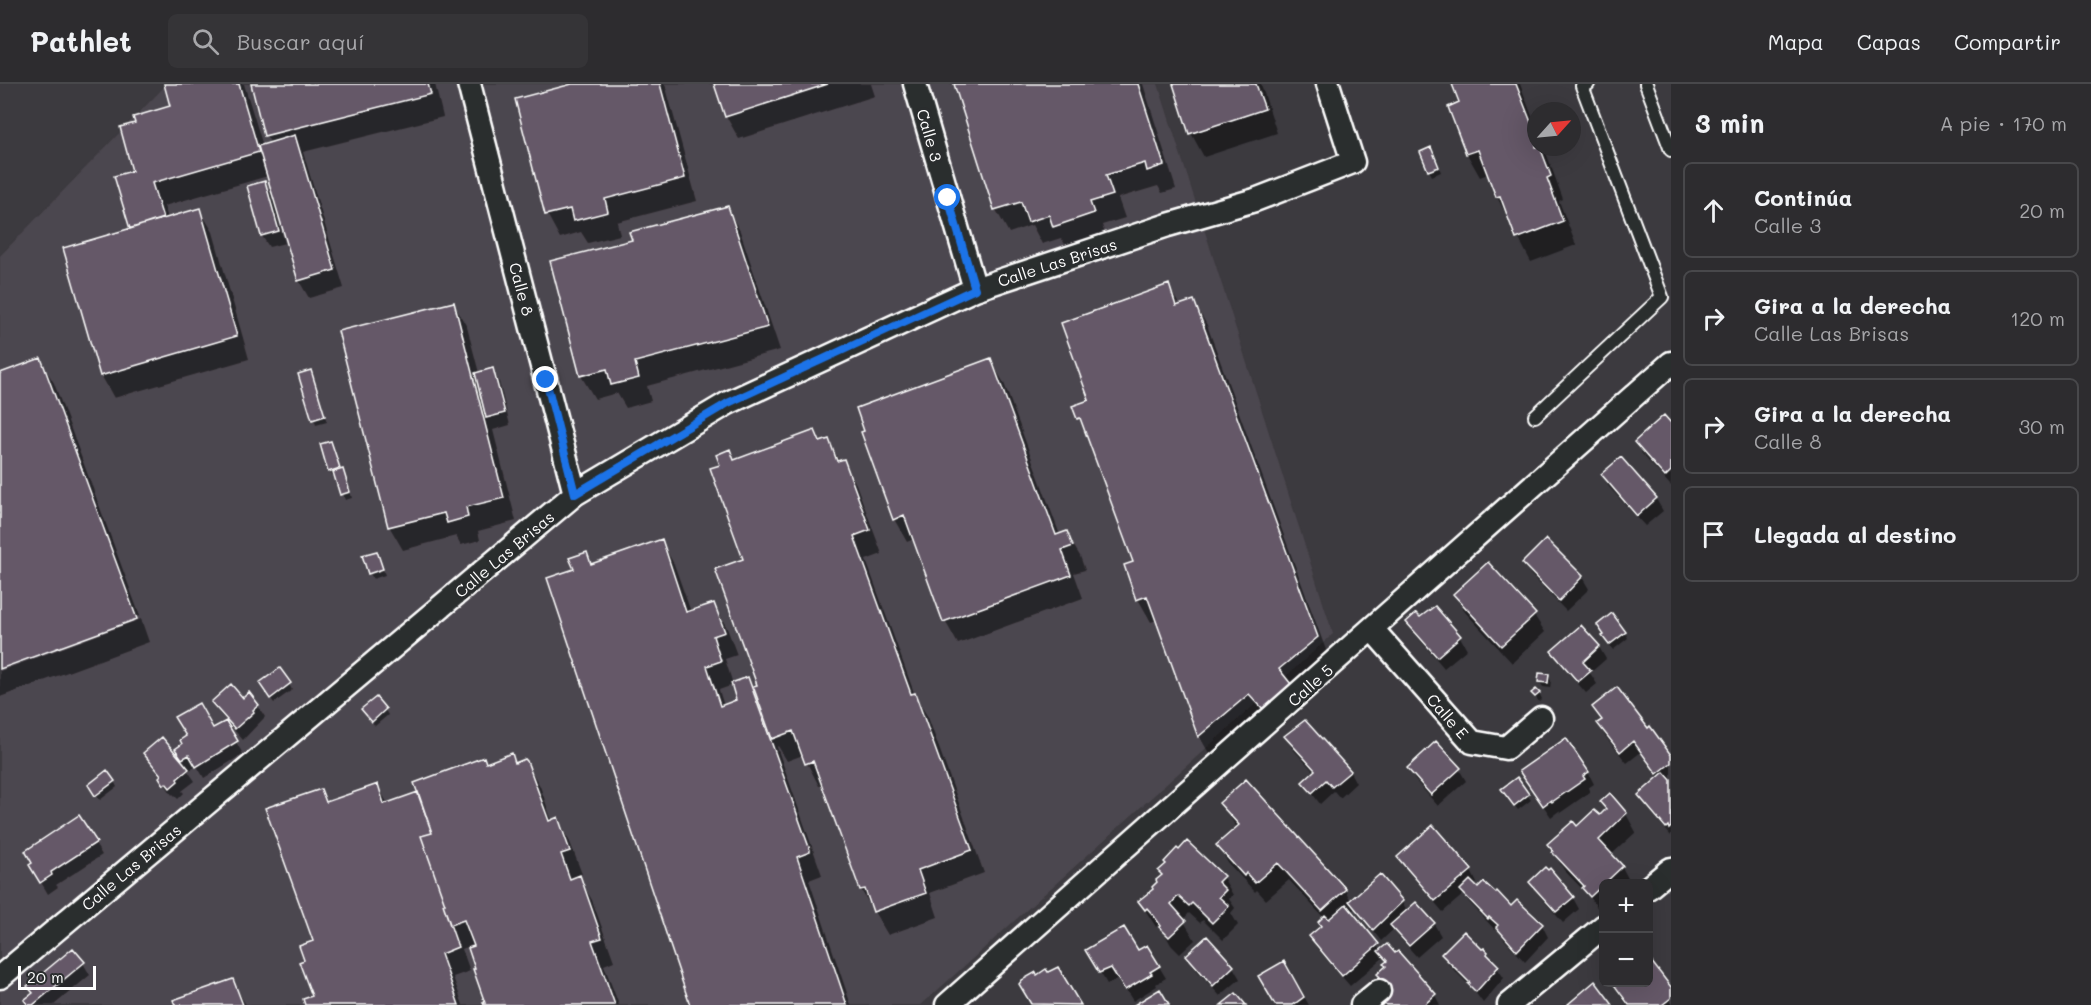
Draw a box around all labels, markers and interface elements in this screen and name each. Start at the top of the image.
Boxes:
search box [168,14,588,68]
text: Pathlet [30,23,132,59]
icon: search [189,25,222,58]
text: Buscar aquí [237,27,365,56]
text: Mapa [1768,28,1824,55]
text: Capas [1857,28,1921,55]
text: Compartir [1954,28,2061,55]
north arrow [1527,102,1581,156]
street label: Calle 3 [912,106,948,164]
text: 3 min [1695,106,1764,140]
text: A pie · 170 m [1940,110,2067,136]
text: Continúa [1754,183,1852,212]
route start [934,184,960,210]
icon: ahead [1697,194,1730,227]
text: 20 m [2019,197,2065,223]
text: Calle 3 [1754,212,1821,238]
street label: Calle Las Brisas [995,233,1119,291]
street label: Calle 8 [505,260,539,318]
text: Gira a la derecha [1754,291,1951,320]
icon: right [1697,302,1730,335]
text: 120 m [2010,305,2065,331]
text: Calle Las Brisas [1754,320,1909,346]
route end [532,366,558,392]
text: Gira a la derecha [1754,399,1951,428]
icon: right [1697,410,1730,443]
text: 30 m [2019,413,2065,439]
text: Calle 8 [1754,428,1822,454]
street label: Calle Las Brisas [450,506,558,602]
icon: arrive [1697,518,1730,551]
text: Llegada al destino [1754,520,1956,549]
street label: Calle 5 [1283,659,1337,711]
street label: Calle E [1422,689,1474,743]
street label: Calle Las Brisas [77,819,185,915]
map controls [1599,879,1653,987]
button: + [1599,879,1653,933]
button: − [1599,933,1653,987]
scale bar [18,963,96,990]
text: 20 m [27,966,64,987]

